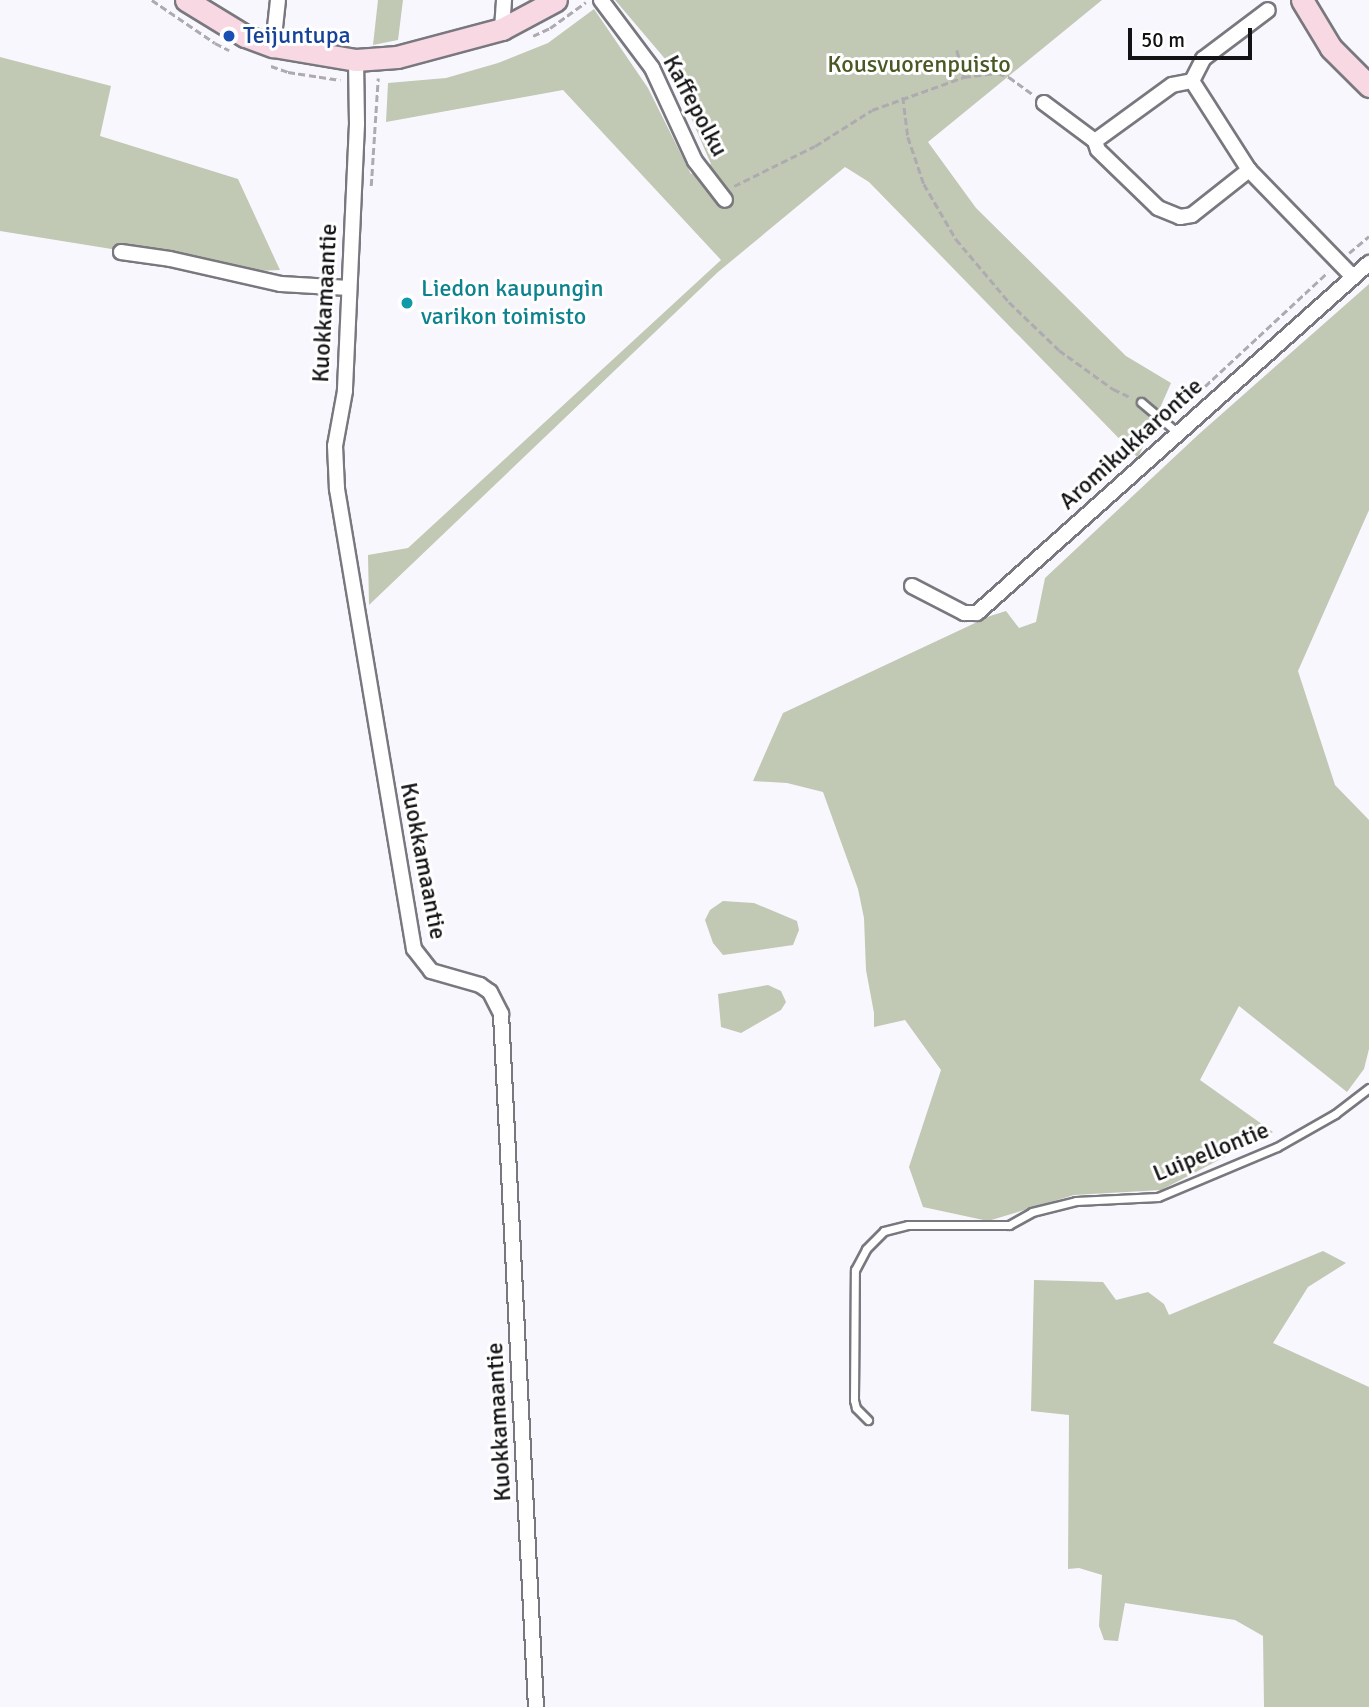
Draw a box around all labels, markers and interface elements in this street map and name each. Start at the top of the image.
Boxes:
scale bar [1131,14,1255,58]
place label: Teijuntupa [243,22,351,50]
text: 50 m [1141,27,1185,53]
marker: Teijuntupa [221,28,237,44]
street label: Kaffepolku [656,50,734,162]
park label: Kousvuorenpuisto [827,51,1011,79]
street label: Kuokkamaantie [306,223,344,383]
place label: Liedon kaupungin varikon toimisto [421,275,604,331]
marker: Liedon kaupungin varikon toimisto [399,295,415,311]
street label: Aromikukkarontie [1053,372,1209,516]
street label: Kuokkamaantie [394,780,452,942]
street label: Luipellontie [1149,1116,1273,1188]
street label: Kuokkamaantie [480,1342,518,1502]

